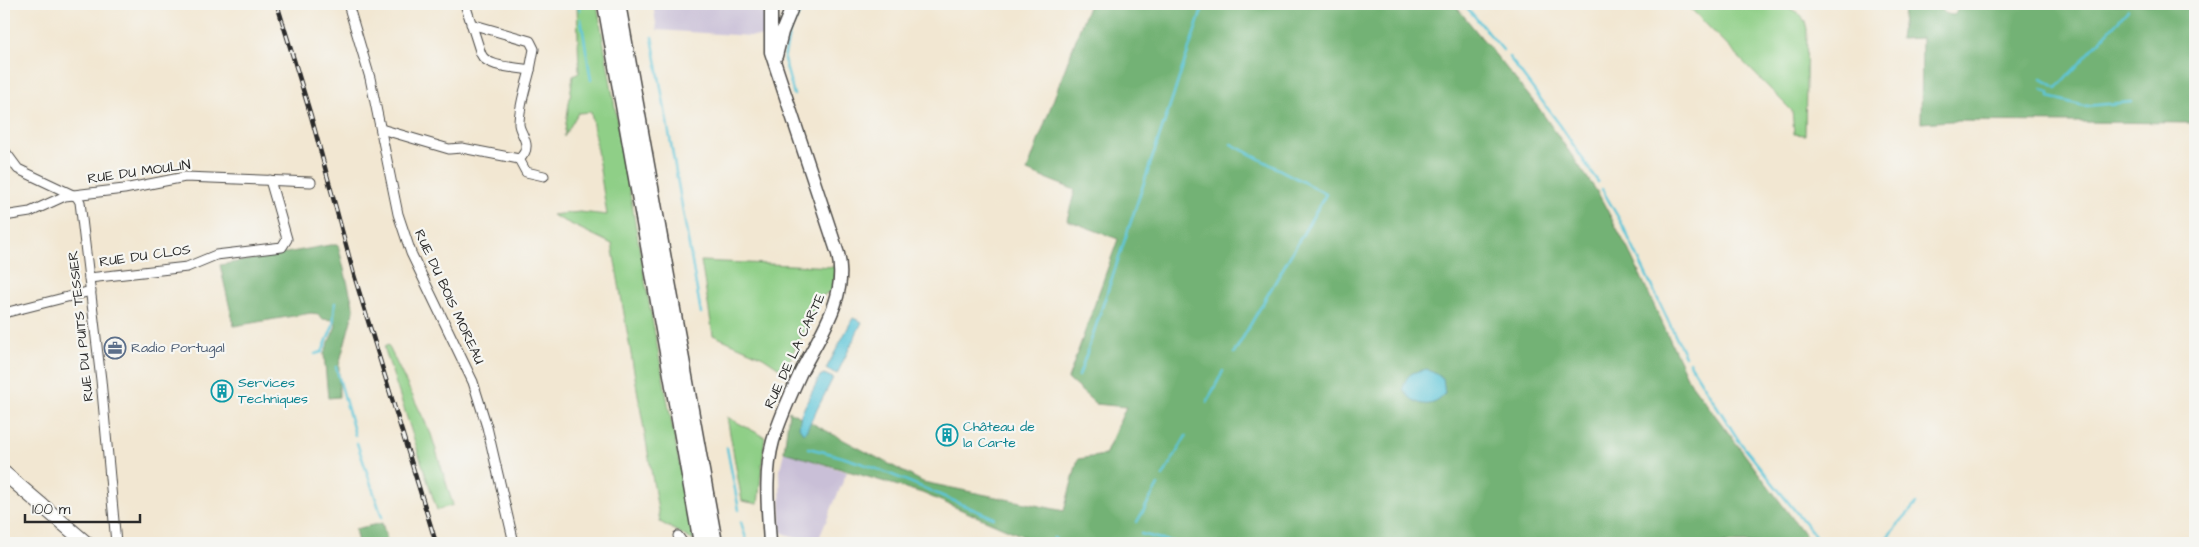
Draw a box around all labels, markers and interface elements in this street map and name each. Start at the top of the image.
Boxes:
street label: RUE DU MOULIN [86,155,192,189]
street label: RUE DU BOIS MOREAU [409,226,489,368]
street label: RUE DU CLOS [98,240,192,272]
street label: RUE DU PUITS TESSIER [63,249,99,403]
street label: RUE DE LA CARTE [760,290,831,412]
office icon: Radio Portugal [103,336,127,360]
place label: Radio Portugal [131,338,225,358]
place label: Services Techniques [238,373,308,409]
building icon: Services Techniques [210,379,234,403]
place label: Château de la Carte [963,417,1035,453]
building icon: Château de la Carte [935,423,959,447]
scale bar [25,492,140,524]
text: 100 m [32,499,71,520]

